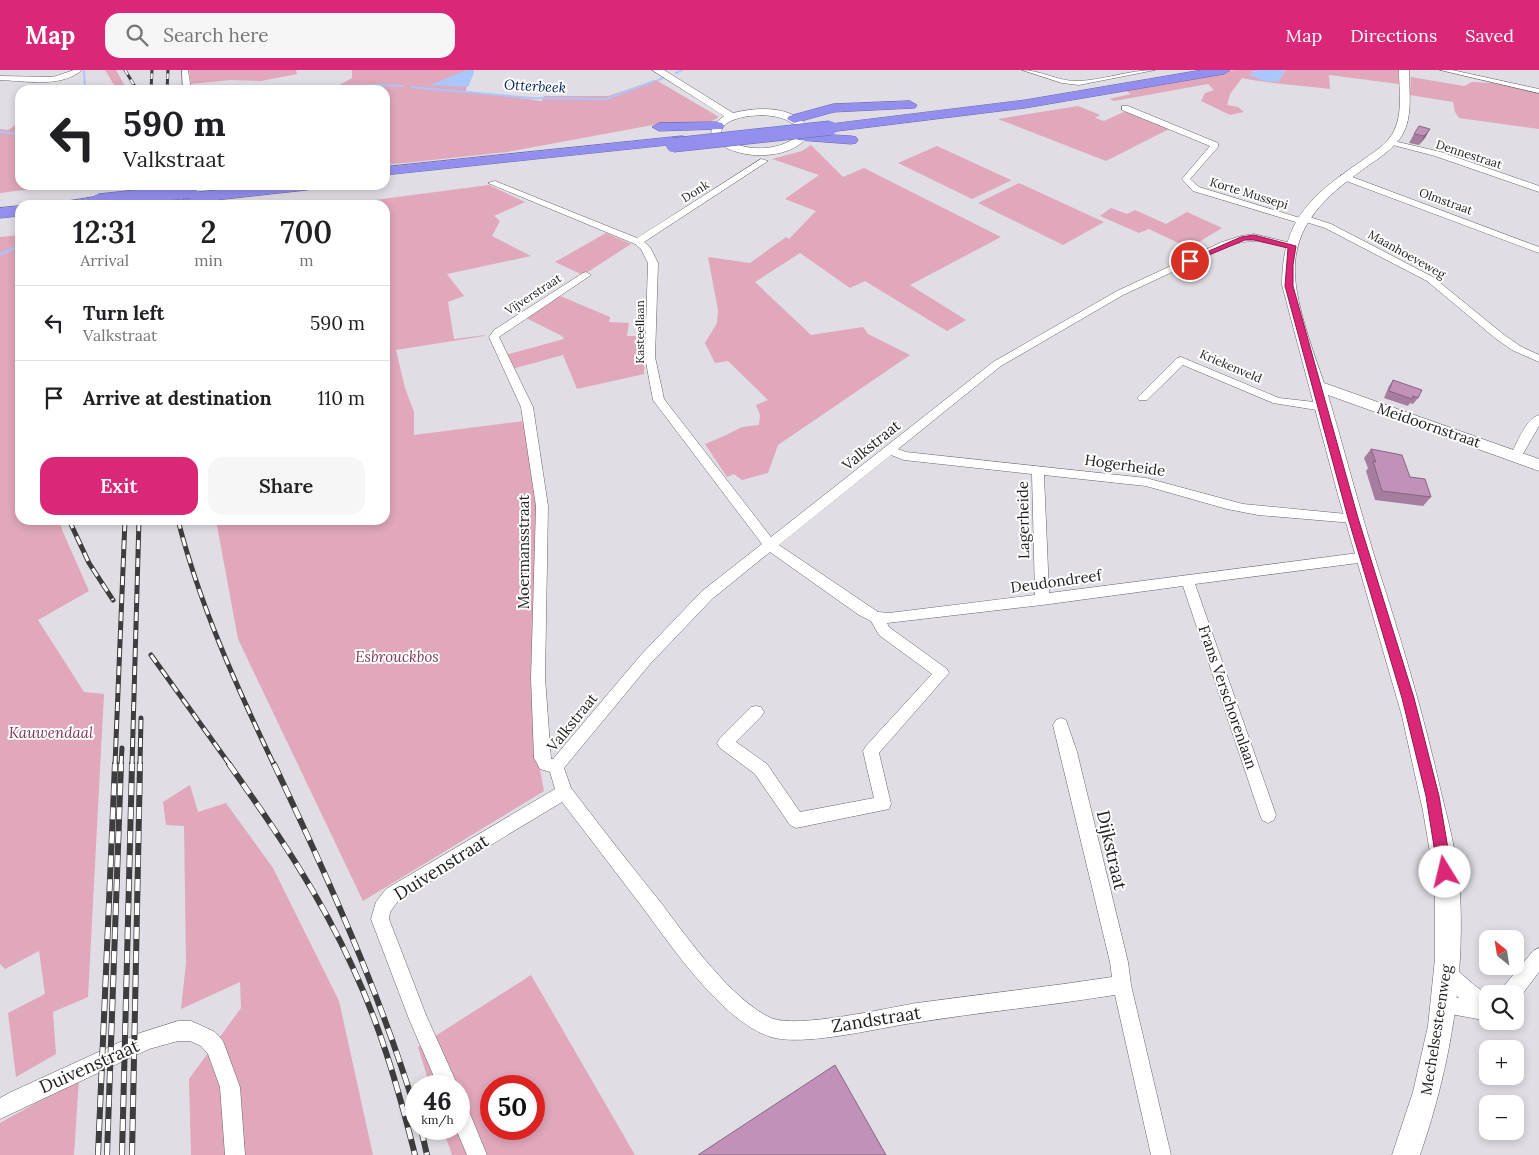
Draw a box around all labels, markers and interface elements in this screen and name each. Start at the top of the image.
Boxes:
search box [105,13,455,58]
text: Map [25,20,75,51]
icon: search [123,21,151,49]
text: Search here [163,23,269,47]
text: Map [1286,24,1322,47]
text: Directions [1350,24,1437,47]
text: Saved [1465,24,1514,47]
water label: Otterbeek [504,75,566,97]
text: 590 m [123,101,226,146]
icon: left [40,105,105,170]
street label: Dennestraat [1434,136,1504,172]
text: Valkstraat [123,145,225,173]
street label: Korte Mussepi [1208,174,1290,212]
street label: Donk [678,176,712,205]
street label: Olmstraat [1417,184,1475,218]
text: 12:31 [73,213,137,251]
text: 2 [200,213,216,251]
text: 700 [280,213,332,251]
street label: Maanhoeveweg [1366,226,1449,282]
pin [1169,240,1211,282]
icon: arrive [1176,247,1204,275]
text: Arrival [80,250,129,270]
text: min [194,250,223,270]
text: m [299,250,314,270]
street label: Vijverstraat [501,270,564,318]
street label: Kasteellaan [632,300,647,364]
text: Turn left [83,301,164,325]
icon: left [40,309,68,337]
text: 590 m [310,311,365,335]
text: Valkstraat [83,325,157,345]
street label: Kriekenveld [1198,346,1264,386]
icon: arrive [40,384,68,412]
text: Arrive at destination [83,386,272,410]
text: 110 m [317,386,365,410]
street label: Meidoornstraat [1375,398,1484,452]
street label: Valkstraat [837,416,904,475]
street label: Hogerheide [1083,450,1167,480]
button: Exit [40,457,198,515]
button: Share [208,457,365,515]
street label: Lagerheide [1013,481,1033,559]
street label: Moermansstraat [514,495,533,609]
street label: Deudondreef [1009,565,1104,597]
street label: Frans Verschorenlaan [1194,623,1262,771]
park label: Esbrouckbos [355,647,439,666]
street label: Valkstraat [542,689,601,756]
park label: Kauwendaal [9,723,94,742]
street label: Dijkstraat [1092,808,1132,892]
street label: Duivenstraat [389,829,493,905]
position arrow [1418,845,1470,897]
north arrow [1479,930,1524,975]
map controls [1479,930,1524,1140]
street label: Mechelsesteenweg [1416,963,1456,1097]
button: search [1479,985,1524,1030]
street label: Zandstraat [830,1001,922,1037]
street label: Duivenstraat [35,1034,143,1098]
button: + [1479,1040,1524,1085]
speed limit sign: 50 [480,1075,545,1140]
text: 46 [423,1085,452,1117]
button: − [1479,1095,1524,1140]
text: km/h [421,1112,454,1127]

